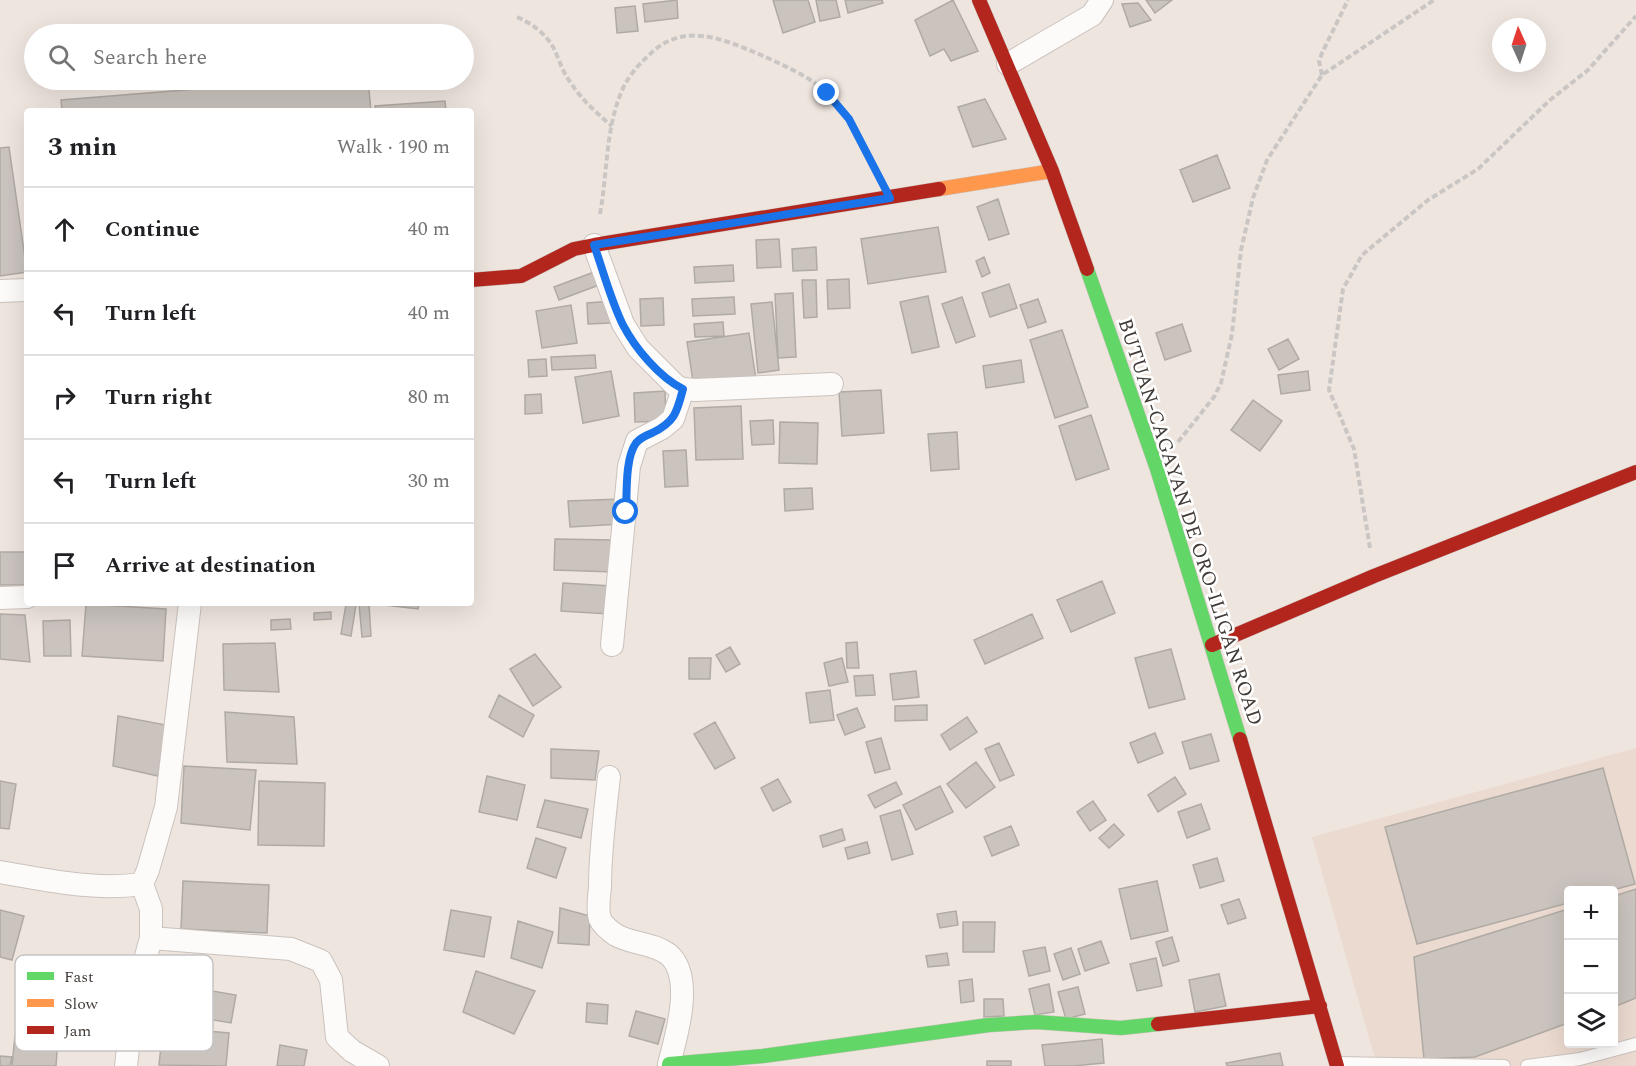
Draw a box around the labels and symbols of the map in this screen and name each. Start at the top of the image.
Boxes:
north arrow [1492,18,1546,72]
route end [813,79,839,105]
street label: BUTUAN-CAGAYAN DE ORO-ILIGAN ROAD [1110,314,1270,730]
route start [612,498,638,524]
legend [15,955,213,1051]
text: Fast [64,965,94,989]
text: Slow [64,992,99,1016]
text: Jam [64,1019,92,1043]

